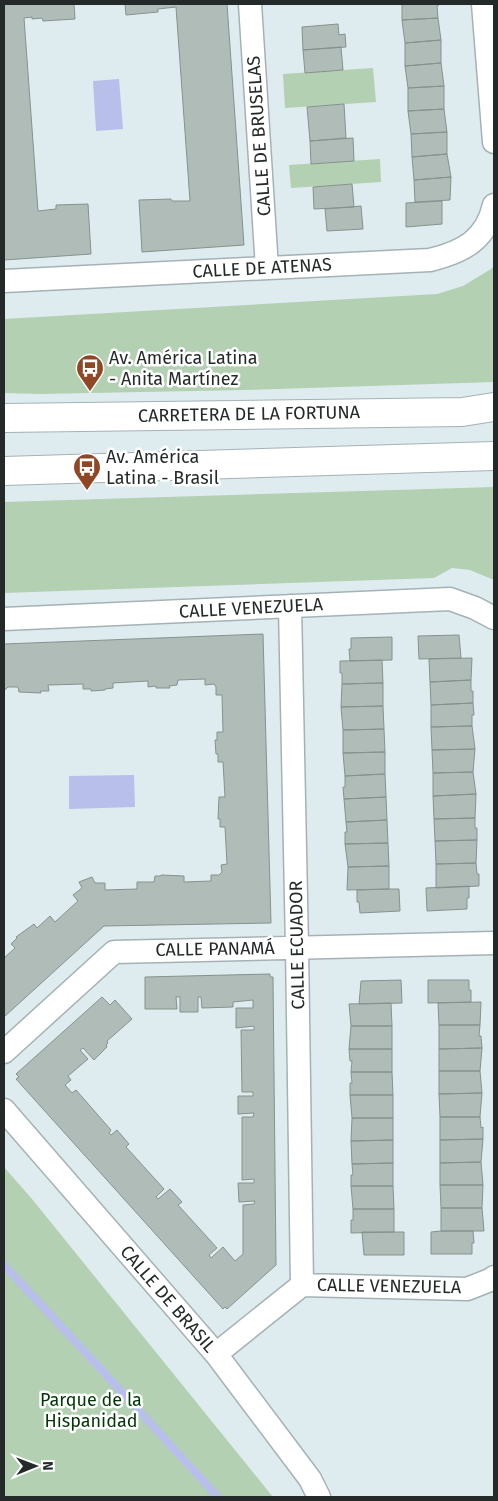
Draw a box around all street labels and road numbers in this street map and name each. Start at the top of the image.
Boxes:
street label: CALLE DE BRUSELAS [242,55,276,217]
street label: CALLE DE ATENAS [192,253,332,283]
street label: CARRETERA DE LA FORTUNA [138,401,361,427]
street label: CALLE VENEZUELA [178,593,324,623]
street label: CALLE ECUADOR [285,880,309,1010]
street label: CALLE PANAMÁ [155,936,276,961]
street label: CALLE DE BRASIL [115,1241,221,1357]
street label: CALLE VENEZUELA [317,1274,462,1298]

